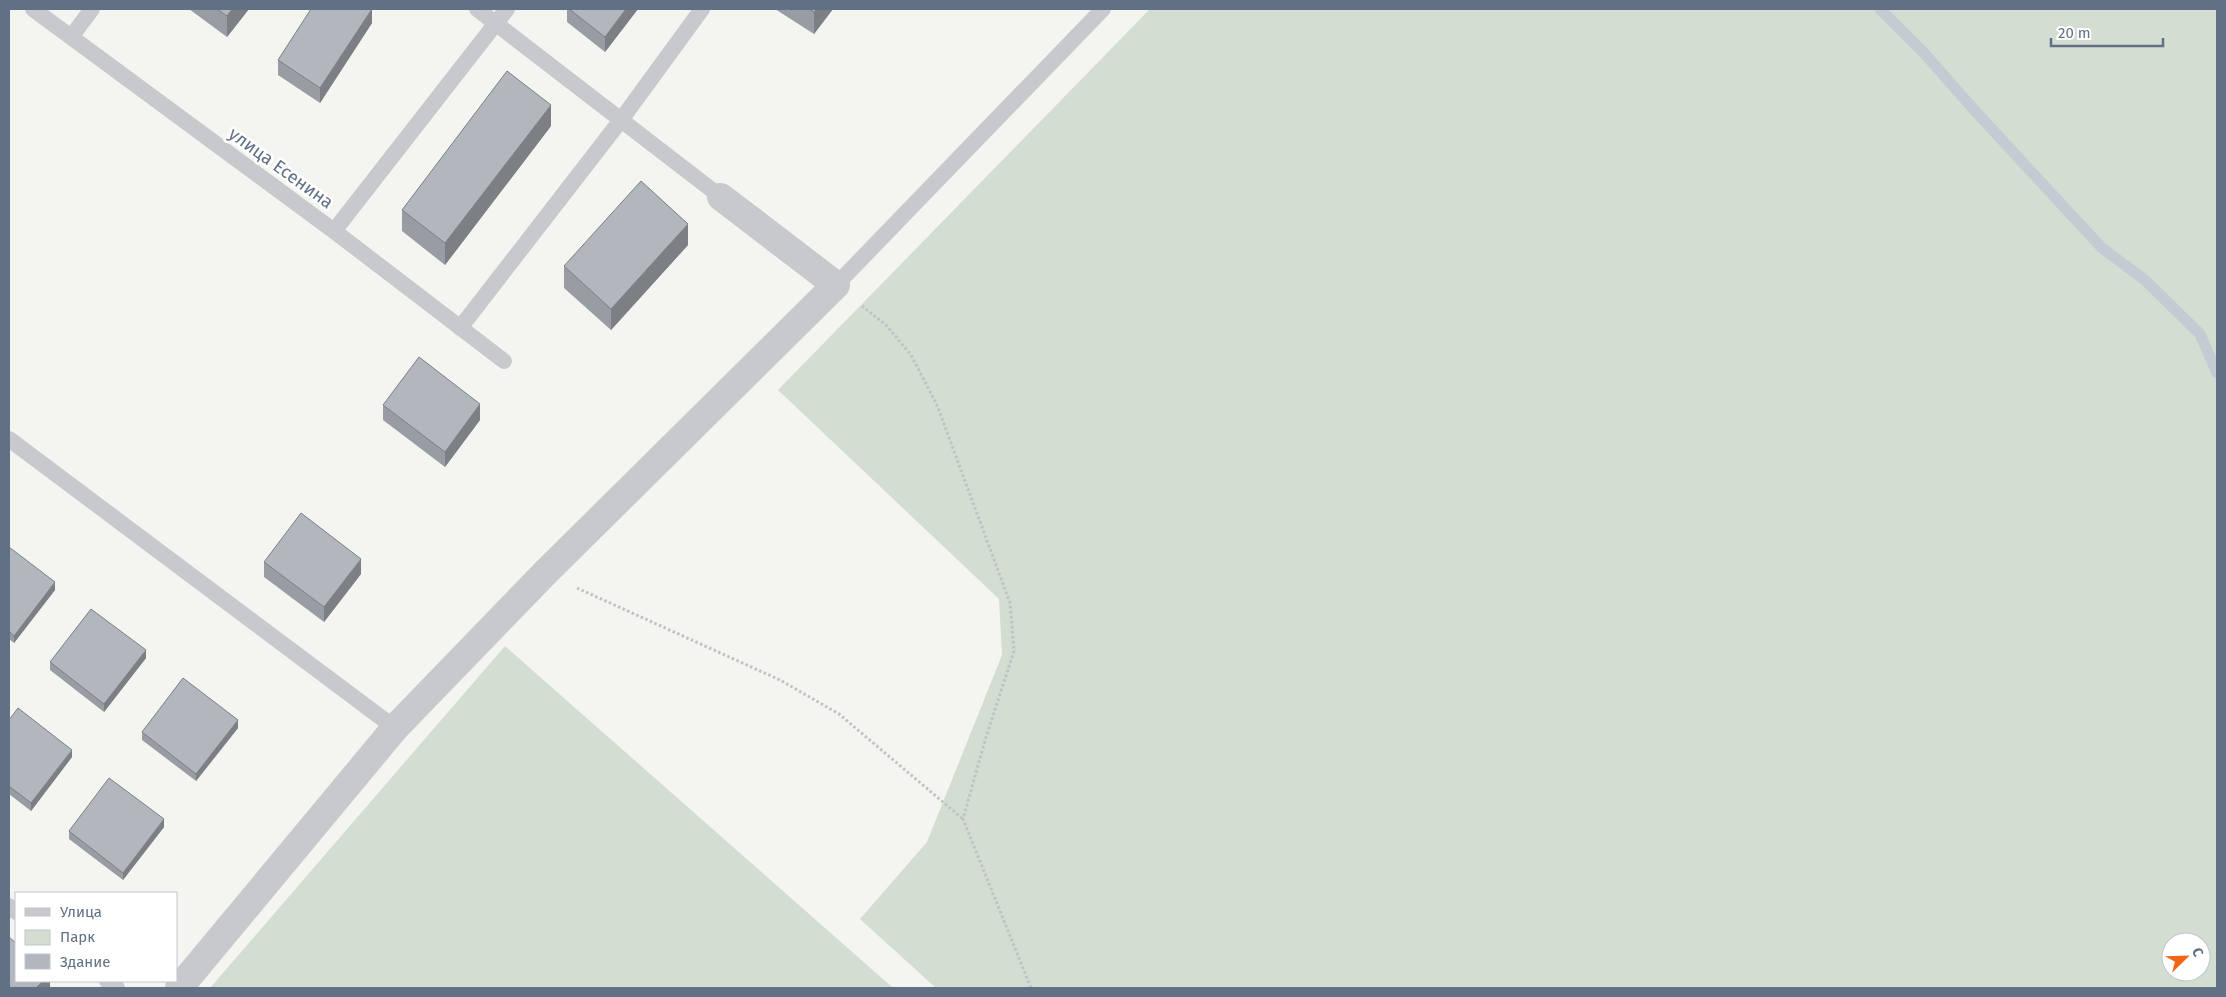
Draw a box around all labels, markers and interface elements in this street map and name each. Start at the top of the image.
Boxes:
scale bar [2051,15,2164,47]
text: 20 m [2058,24,2091,42]
street label: улица Есенина [224,123,338,213]
legend [15,892,178,982]
text: Улица [60,903,102,921]
text: Парк [60,928,95,946]
north arrow [2161,932,2211,982]
text: С [2188,945,2207,959]
text: Здание [60,953,110,971]

